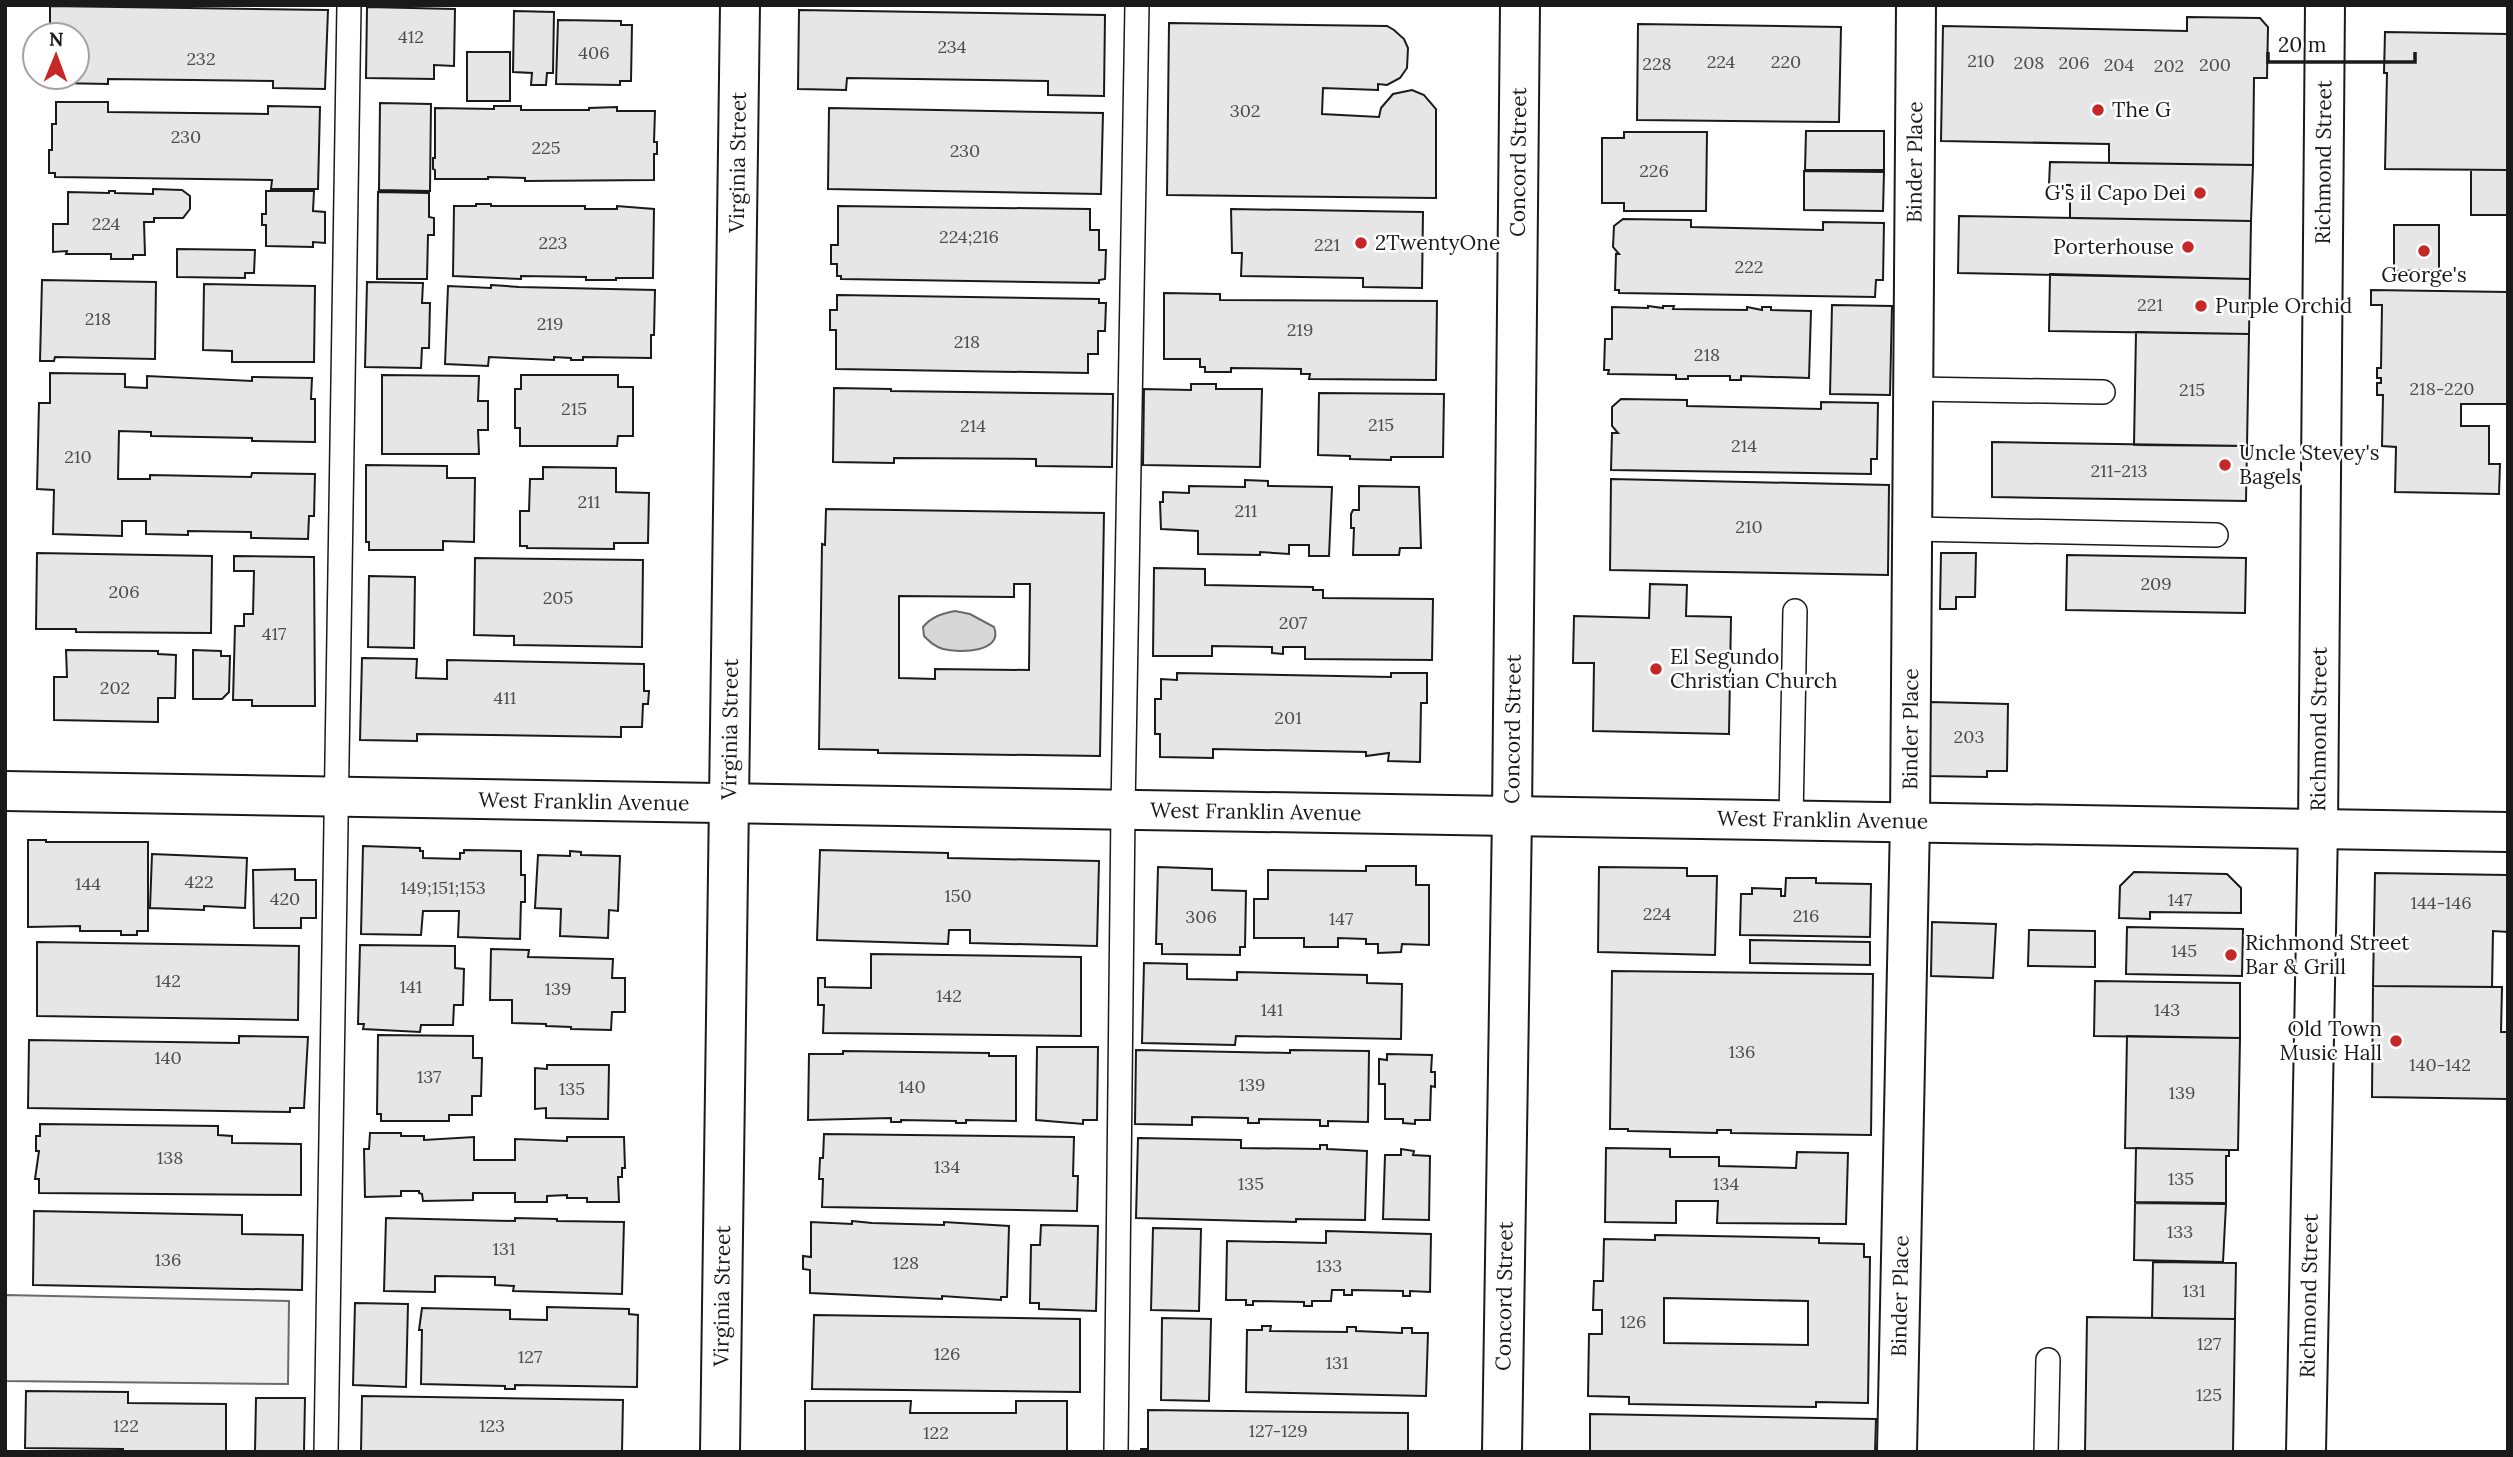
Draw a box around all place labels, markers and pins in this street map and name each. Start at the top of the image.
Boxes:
place label: The G [2112,96,2171,123]
marker: The G [2090,102,2106,118]
place label: G's il Capo Dei [2044,179,2186,206]
marker: G's il Capo Dei [2192,185,2208,201]
place label: 2TwentyOne [1375,229,1500,256]
place label: Porterhouse [2053,233,2174,260]
marker: 2TwentyOne [1353,235,1369,251]
marker: Porterhouse [2180,239,2196,255]
marker: George's [2416,243,2432,259]
place label: George's [2381,261,2467,288]
place label: Purple Orchid [2215,292,2352,319]
marker: Purple Orchid [2193,298,2209,314]
place label: Uncle Stevey's Bagels [2239,439,2380,490]
marker: Uncle Stevey's Bagels [2217,457,2233,473]
place label: El Segundo Christian Church [1670,643,1838,694]
marker: El Segundo Christian Church [1648,661,1664,677]
place label: Richmond Street Bar & Grill [2245,929,2410,980]
marker: Richmond Street Bar & Grill [2223,947,2239,963]
place label: Old Town Music Hall [2279,1015,2382,1066]
marker: Old Town Music Hall [2388,1033,2404,1049]

